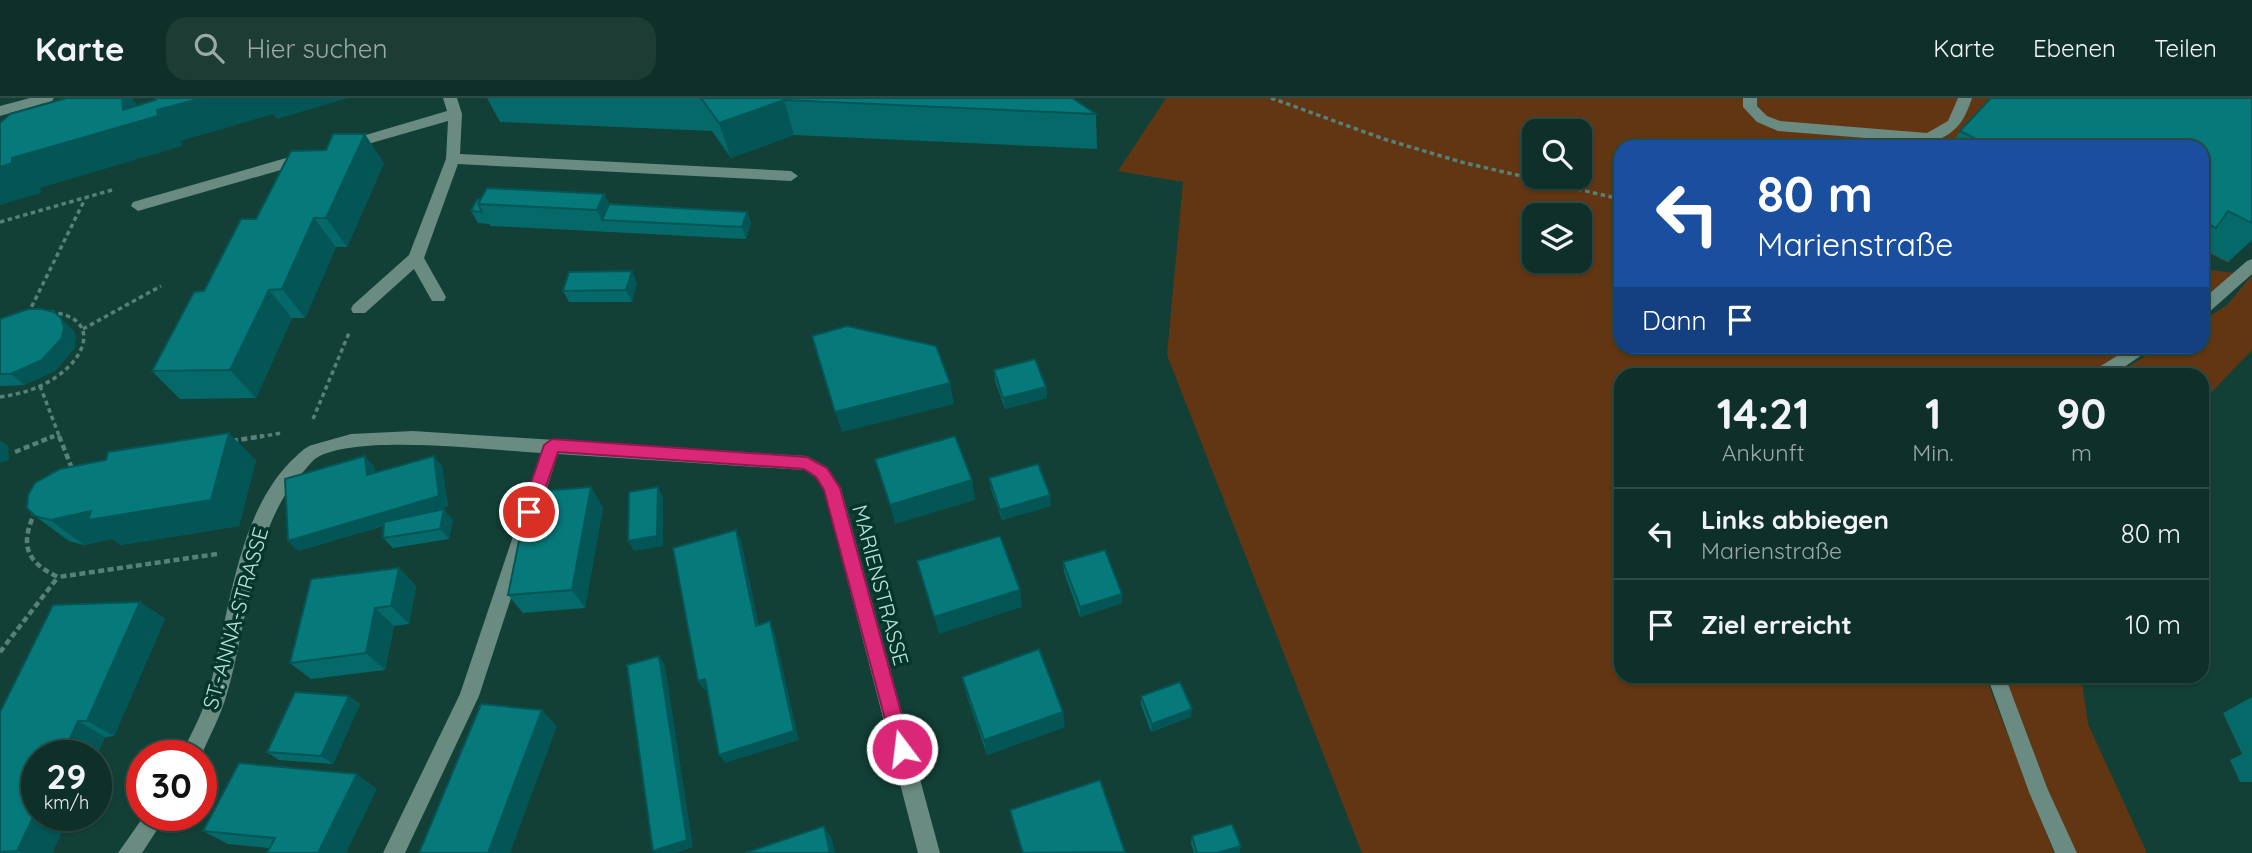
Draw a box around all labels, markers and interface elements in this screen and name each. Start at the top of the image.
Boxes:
search box [166,17,656,80]
text: Karte [35,28,124,69]
icon: search [190,29,228,67]
text: Hier suchen [246,32,388,65]
text: Karte [1933,33,1995,63]
text: Ebenen [2033,33,2116,63]
text: Teilen [2154,33,2217,63]
map controls [1522,119,1592,273]
button: search [1522,119,1592,189]
text: 80 m [1757,163,1873,224]
icon: left [1642,168,1733,259]
button: layers [1522,203,1592,273]
text: Marienstraße [1757,224,1953,264]
icon: arrive [1721,301,1759,339]
text: Dann [1642,304,1707,337]
text: 14:21 [1717,387,1810,440]
text: 1 [1925,387,1941,440]
text: 90 [2057,387,2106,440]
text: Ankunft [1722,438,1805,467]
text: Min. [1912,438,1954,467]
text: m [2071,438,2092,467]
pin [499,482,559,542]
icon: arrive [510,493,548,531]
street label: MARIENSTRASSE [847,502,915,668]
text: Links abbiegen [1701,503,1889,536]
icon: left [1642,515,1680,553]
text: 80 m [2121,517,2181,550]
street label: ST.-ANNA-STRASSE [197,524,273,712]
text: Marienstraße [1701,536,1842,565]
icon: arrive [1642,606,1680,644]
text: Ziel erreicht [1701,608,1852,641]
text: 10 m [2125,608,2181,641]
position arrow [865,712,939,786]
speed limit sign: 30 [126,740,217,831]
text: 29 [47,754,86,798]
text: km/h [44,791,89,814]

